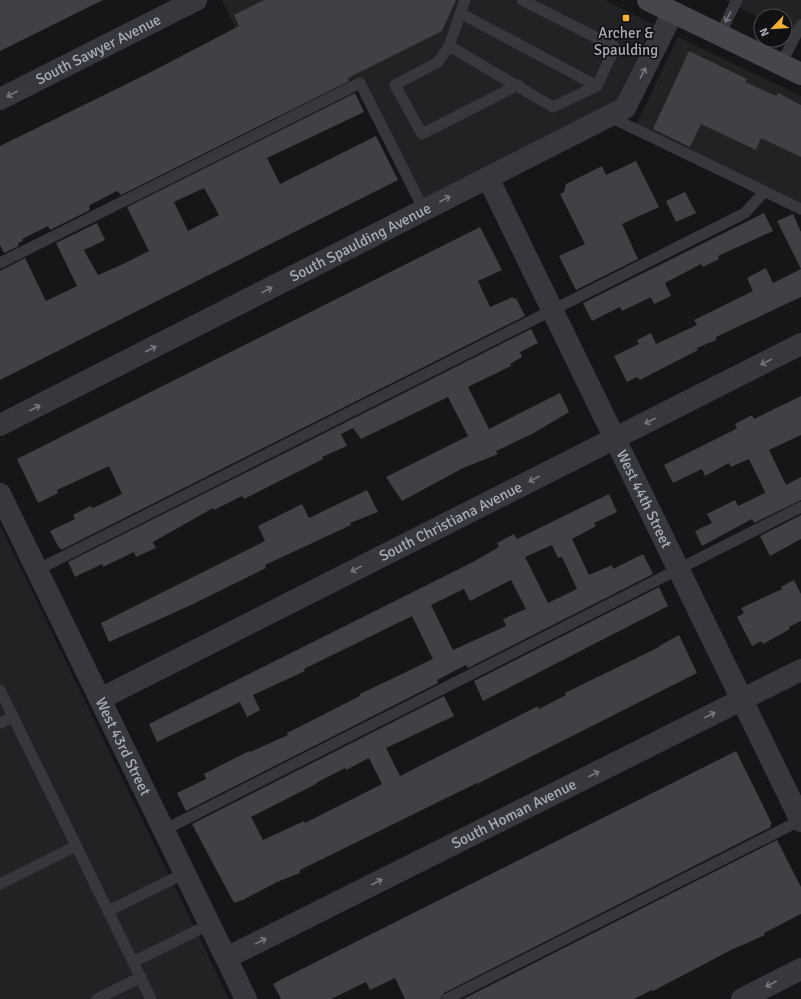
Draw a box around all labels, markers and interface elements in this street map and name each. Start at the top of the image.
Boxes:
north arrow [753,8,793,48]
street label: South Sawyer Avenue [33,10,164,89]
one-way arrow [724,11,732,23]
marker: Archer & Spaulding [621,13,631,23]
place label: Archer & Spaulding [594,24,658,59]
text: N [757,26,772,38]
one-way arrow [640,67,647,79]
one-way arrow [6,90,18,98]
one-way arrow [439,195,451,203]
street label: South Spaulding Avenue [287,199,434,286]
one-way arrow [260,286,272,293]
one-way arrow [144,345,156,352]
one-way arrow [760,359,772,366]
one-way arrow [29,403,41,411]
one-way arrow [644,418,656,425]
street label: West 44th Street [613,447,676,551]
one-way arrow [528,476,540,483]
street label: South Christiana Avenue [376,478,525,565]
one-way arrow [350,566,362,574]
street label: West 43rd Street [92,695,155,799]
one-way arrow [704,711,716,718]
one-way arrow [587,770,599,777]
street label: South Homan Avenue [449,775,579,853]
one-way arrow [371,878,383,886]
one-way arrow [255,937,267,944]
one-way arrow [766,981,778,988]

